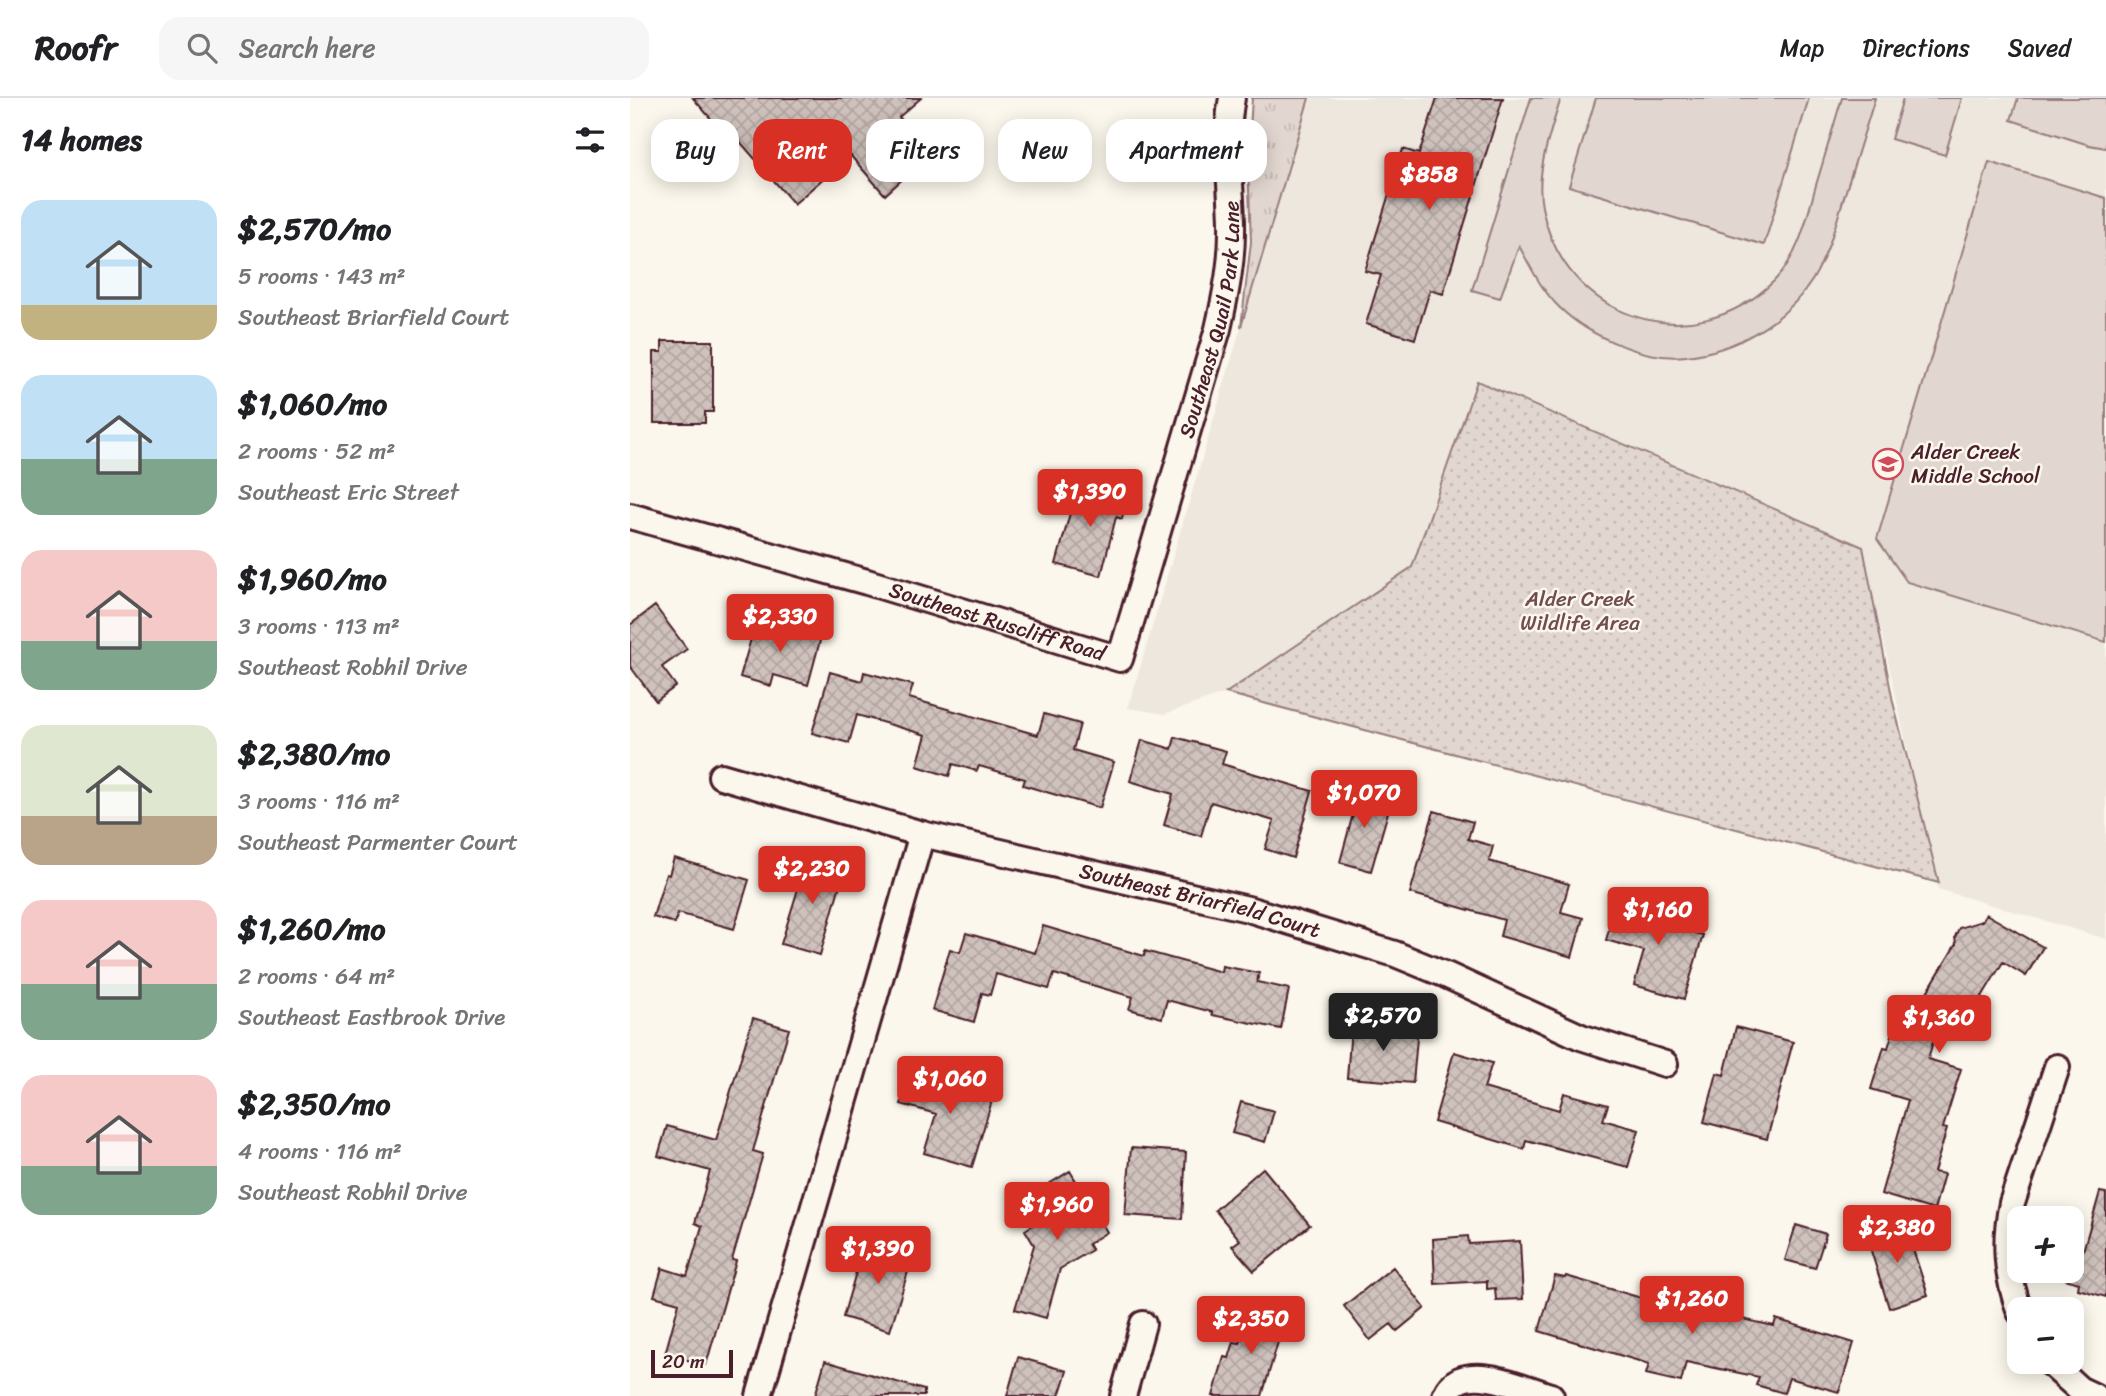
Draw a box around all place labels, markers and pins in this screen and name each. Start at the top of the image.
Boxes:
pin: $858 [1388,152,1470,212]
place label: Alder Creek Middle School [1910,433,2041,495]
school or university icon: Alder Creek Middle School [1871,447,1905,481]
pin: $1,390 [1033,470,1147,529]
pin: $2,330 [723,594,837,654]
pin: $1,070 [1307,770,1421,830]
pin: $2,230 [755,846,869,906]
pin: $1,160 [1601,888,1715,947]
pin: $2,570 [1326,993,1440,1053]
pin: $1,360 [1882,996,1996,1055]
pin: $1,060 [893,1056,1007,1116]
pin: $1,960 [1000,1182,1114,1242]
pin: $2,380 [1840,1206,1954,1265]
pin: $1,390 [821,1226,935,1286]
pin: $1,260 [1635,1276,1749,1336]
pin: $2,350 [1194,1296,1308,1356]

